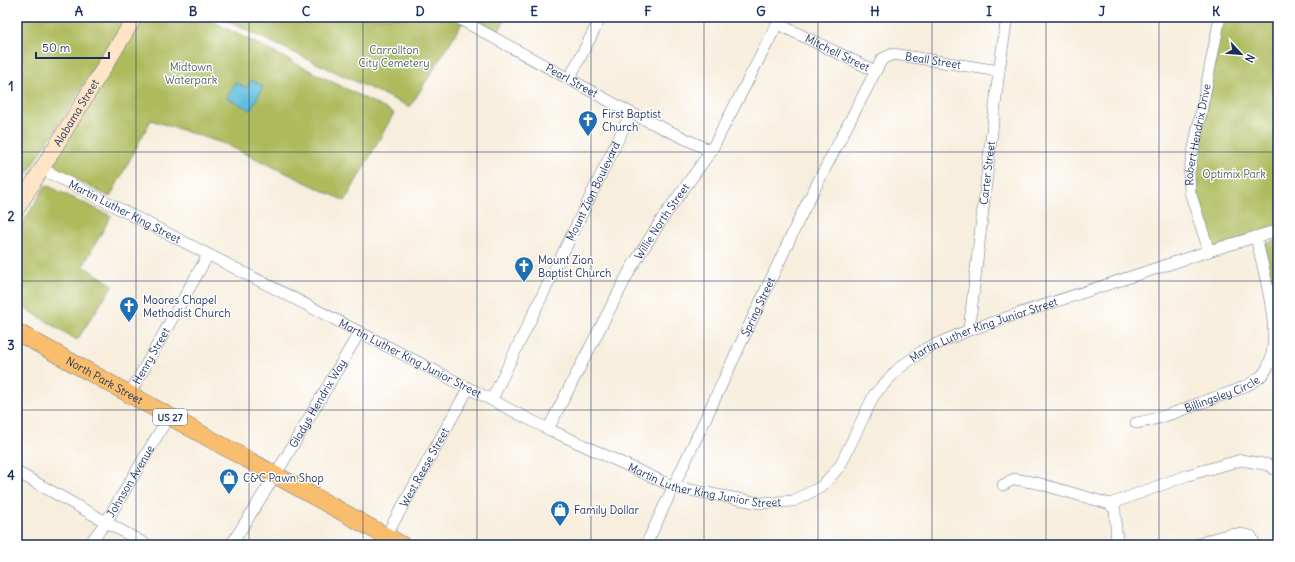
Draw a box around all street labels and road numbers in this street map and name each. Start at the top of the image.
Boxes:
street label: Mitchell Street [803,31,872,74]
street label: Beall Street [904,49,962,72]
street label: Pearl Street [543,61,601,101]
street label: Alabama Street [50,76,102,149]
street label: Robert Hendrix Drive [1182,82,1214,186]
street label: Mount Zion Boulevard [563,139,623,243]
street label: Carter Street [977,140,998,206]
street label: Martin Luther King Street [66,177,183,246]
street label: Willie North Street [631,180,693,262]
street label: Spring Street [738,275,778,339]
street label: Martin Luther King Junior Street [907,294,1060,365]
street label: Martin Luther King Junior Street [337,316,484,401]
street label: Henry Street [130,325,173,387]
street label: North Park Street [64,354,146,407]
street label: Gladys Hendrix Way [286,356,349,450]
street label: Billingsley Circle [1182,373,1263,415]
road number: US 27 [153,409,187,425]
street label: West Reese Street [397,425,452,509]
street label: Johnson Avenue [103,443,157,520]
street label: Martin Luther King Junior Street [626,460,782,510]

